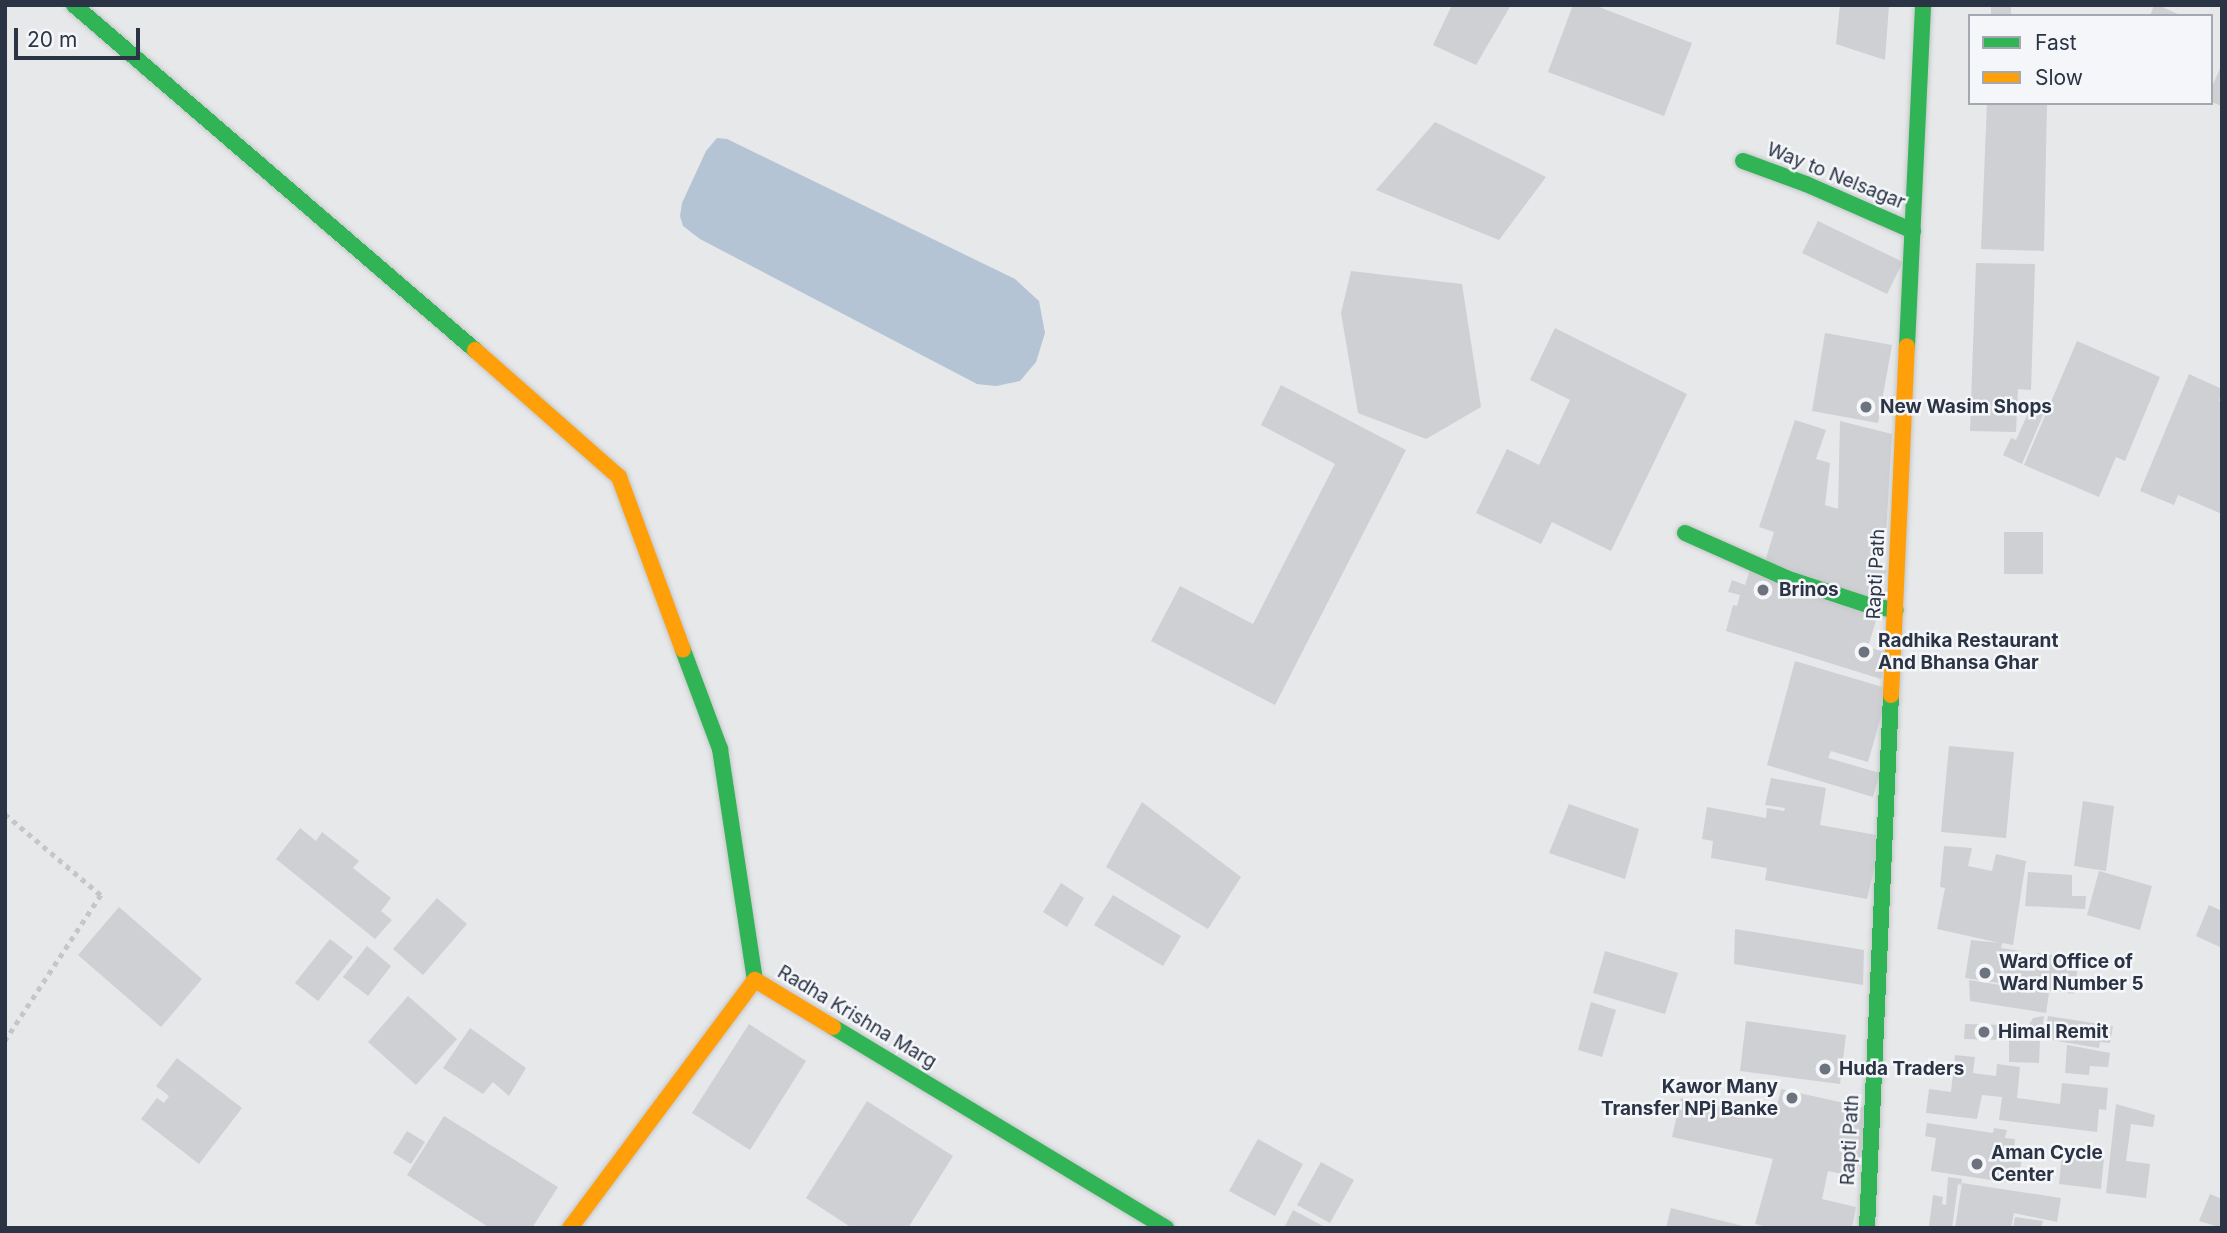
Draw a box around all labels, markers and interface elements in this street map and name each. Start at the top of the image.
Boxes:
scale bar [18,14,144,58]
legend [1968,14,2213,105]
text: 20 m [27,27,77,52]
text: Fast [2035,30,2077,55]
text: Slow [2035,65,2083,90]
street label: Way to Nelsagar [1764,138,1908,214]
place label: New Wasim Shops [1880,396,2052,418]
marker: New Wasim Shops [1858,399,1874,415]
street label: Rapti Path [1862,528,1890,620]
place label: Brinos [1779,579,1839,601]
marker: Brinos [1753,580,1773,600]
place label: Radhika Restaurant And Bhansa Ghar [1878,630,2058,674]
marker: Radhika Restaurant And Bhansa Ghar [1856,644,1872,660]
place label: Ward Office of Ward Number 5 [1999,951,2144,995]
street label: Radha Krishna Marg [773,961,941,1073]
marker: Ward Office of Ward Number 5 [1977,965,1993,981]
place label: Himal Remit [1998,1021,2108,1043]
marker: Himal Remit [1976,1024,1992,1040]
place label: Huda Traders [1839,1058,1964,1080]
marker: Huda Traders [1817,1061,1833,1077]
place label: Kawor Many Transfer NPj Banke [1601,1076,1778,1120]
marker: Kawor Many Transfer NPj Banke [1784,1090,1800,1106]
street label: Rapti Path [1836,1094,1864,1186]
place label: Aman Cycle Center [1991,1142,2103,1186]
marker: Aman Cycle Center [1969,1156,1985,1172]

